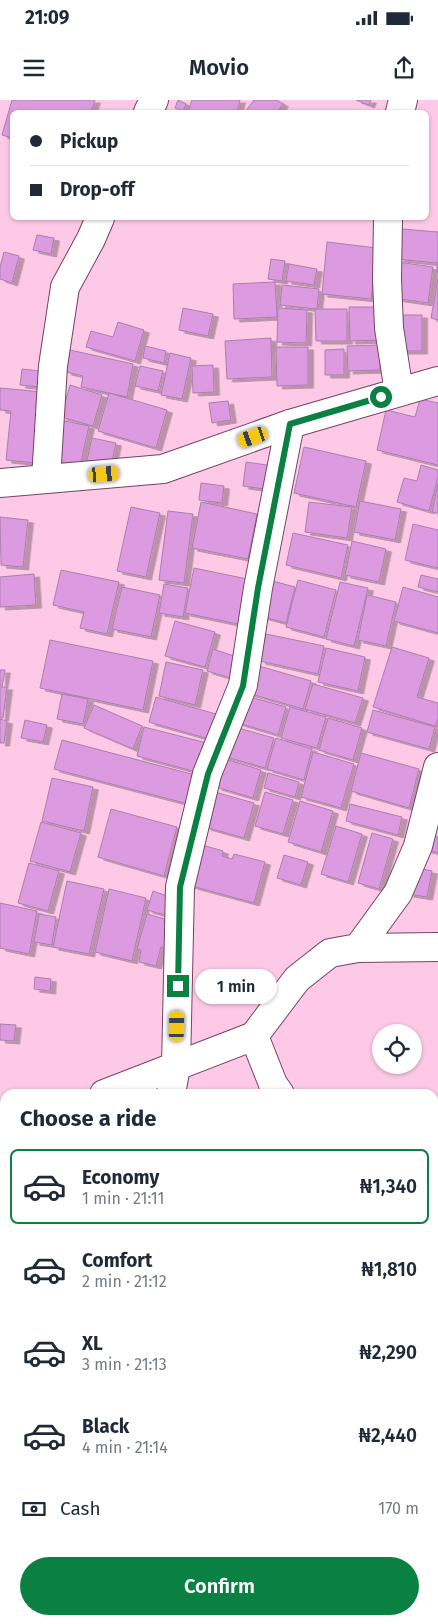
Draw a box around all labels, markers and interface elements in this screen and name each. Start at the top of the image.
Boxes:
text: 21:09 [25,6,69,29]
icon: menu [20,54,48,82]
text: Movio [189,54,249,81]
icon: share [390,54,418,82]
text: Pickup [60,130,118,153]
text: Drop-off [60,178,134,201]
route start [370,386,392,408]
car [236,425,269,449]
car [88,465,119,483]
callout: 1 min [196,968,278,1004]
route end [167,975,189,997]
text: 1 min [217,977,255,996]
car [169,1011,184,1041]
map controls [372,1024,422,1074]
button: locate [372,1024,422,1074]
text: Choose a ride [20,1105,156,1132]
icon: car [22,1164,67,1209]
text: Economy [82,1166,159,1189]
text: ₦1,340 [360,1175,417,1198]
text: 1 min · 21:11 [82,1189,164,1208]
icon: car [22,1247,67,1292]
text: Comfort [82,1249,152,1272]
text: ₦1,810 [361,1258,417,1281]
text: 2 min · 21:12 [82,1272,167,1291]
icon: car [22,1330,67,1375]
text: XL [82,1332,103,1355]
text: ₦2,290 [359,1341,417,1364]
text: 3 min · 21:13 [82,1355,167,1374]
icon: car [22,1413,67,1458]
text: Black [82,1415,129,1438]
text: ₦2,440 [359,1424,417,1447]
text: 4 min · 21:14 [82,1438,168,1457]
icon: cash [20,1495,48,1523]
text: Cash [60,1497,101,1520]
text: 170 m [378,1499,419,1518]
button: Confirm [20,1557,419,1615]

